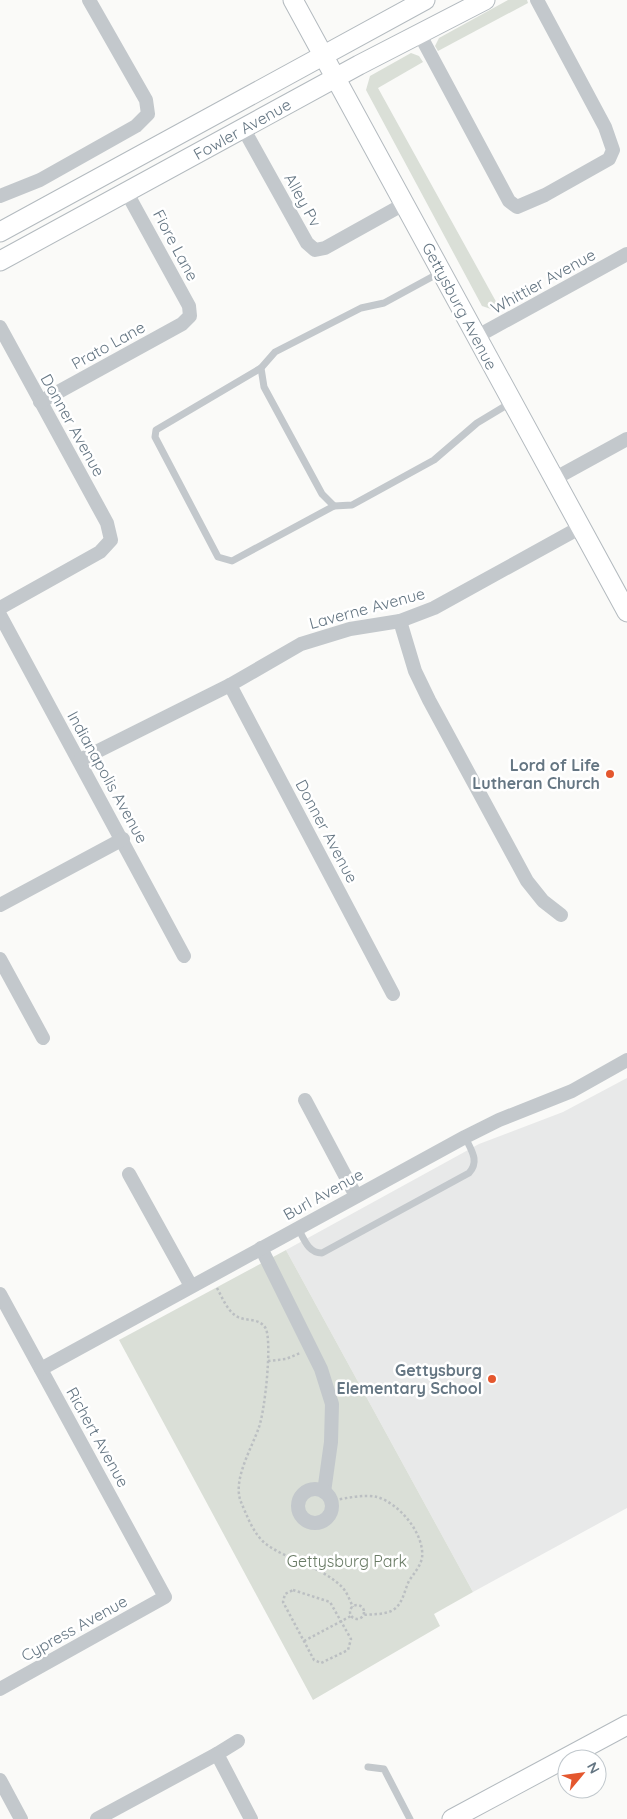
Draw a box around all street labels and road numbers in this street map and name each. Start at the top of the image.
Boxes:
street label: Fowler Avenue [190,94,294,164]
street label: Alley Pv [280,170,326,230]
street label: Fiore Lane [149,206,203,284]
street label: Gettysburg Avenue [418,239,502,373]
street label: Whittier Avenue [487,244,599,318]
street label: Prato Lane [68,317,148,373]
street label: Donner Avenue [37,370,109,480]
street label: Laverne Avenue [307,583,427,633]
street label: Indianapolis Avenue [63,707,153,847]
street label: Donner Avenue [291,776,363,886]
street label: Burl Avenue [279,1164,367,1224]
street label: Richert Avenue [62,1384,134,1490]
street label: Cypress Avenue [17,1591,131,1665]

